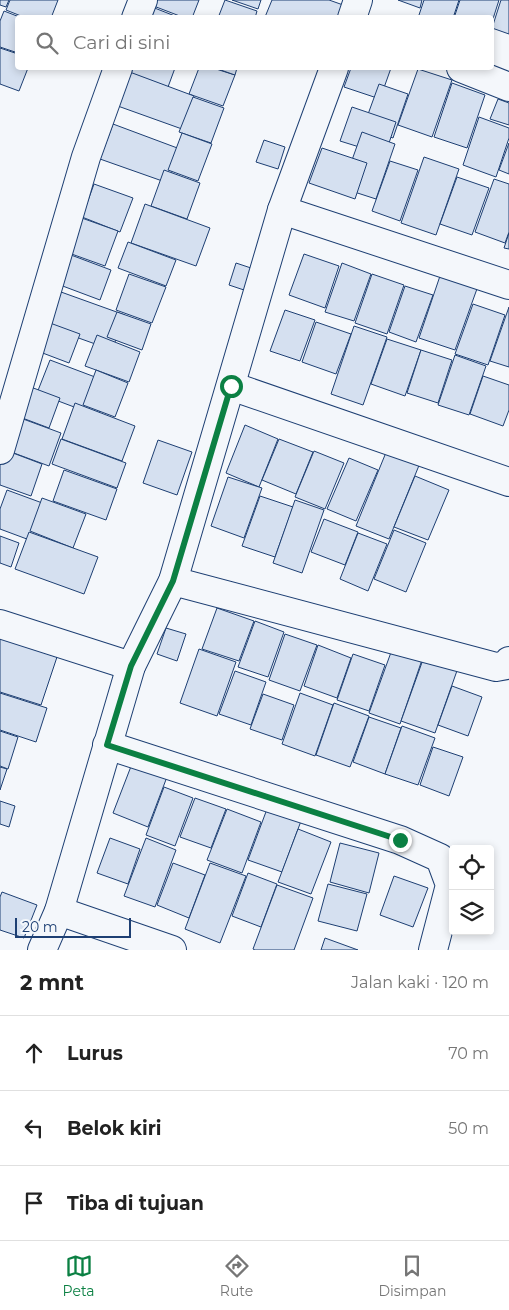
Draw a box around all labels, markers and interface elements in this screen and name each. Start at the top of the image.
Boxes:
search box [15,15,494,70]
icon: search [33,29,61,57]
text: Cari di sini [73,31,170,54]
route start [220,375,243,398]
route end [389,829,412,852]
map controls [449,845,494,935]
button: locate [449,845,494,890]
button: layers [449,890,494,935]
scale bar [15,915,131,938]
text: 20 m [22,918,58,936]
text: 2 mnt [20,970,84,995]
text: Jalan kaki · 120 m [351,973,489,992]
icon: ahead [20,1039,48,1067]
text: Lurus [67,1042,123,1065]
text: 70 m [448,1044,489,1063]
icon: left [20,1114,48,1142]
text: Belok kiri [67,1117,162,1140]
text: 50 m [448,1119,489,1138]
icon: arrive [20,1189,48,1217]
text: Tiba di tujuan [67,1192,204,1215]
tab: Peta [63,1252,95,1300]
tab: Rute [220,1252,253,1300]
tab: Disimpan [378,1252,446,1300]

